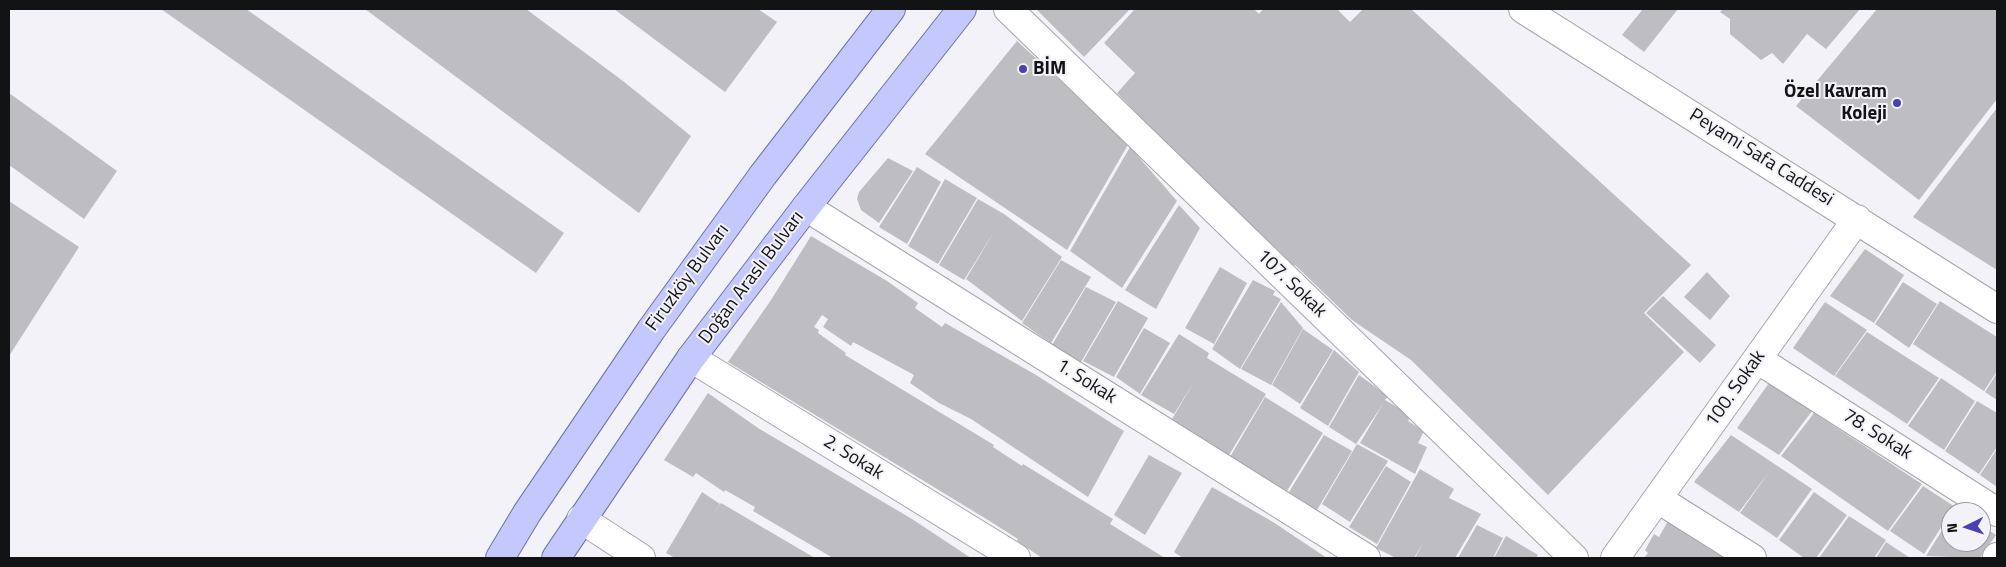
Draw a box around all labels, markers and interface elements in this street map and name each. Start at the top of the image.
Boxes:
place label: BİM [1033,58,1066,80]
marker: BİM [1017,63,1029,75]
place label: Özel Kavram Koleji [1784,81,1887,125]
marker: Özel Kavram Koleji [1891,97,1903,109]
street label: Peyami Safa Caddesi [1685,104,1837,212]
street label: Doğan Araslı Bulvarı [695,207,809,349]
street label: Firuzköy Bulvarı [641,220,735,336]
street label: 107. Sokak [1251,245,1331,323]
street label: 100. Sokak [1701,346,1771,432]
street label: 1. Sokak [1052,355,1120,409]
street label: 78. Sokak [1838,405,1916,465]
street label: 2. Sokak [819,431,887,485]
north arrow [1941,502,1991,552]
text: N [1941,522,1962,534]

